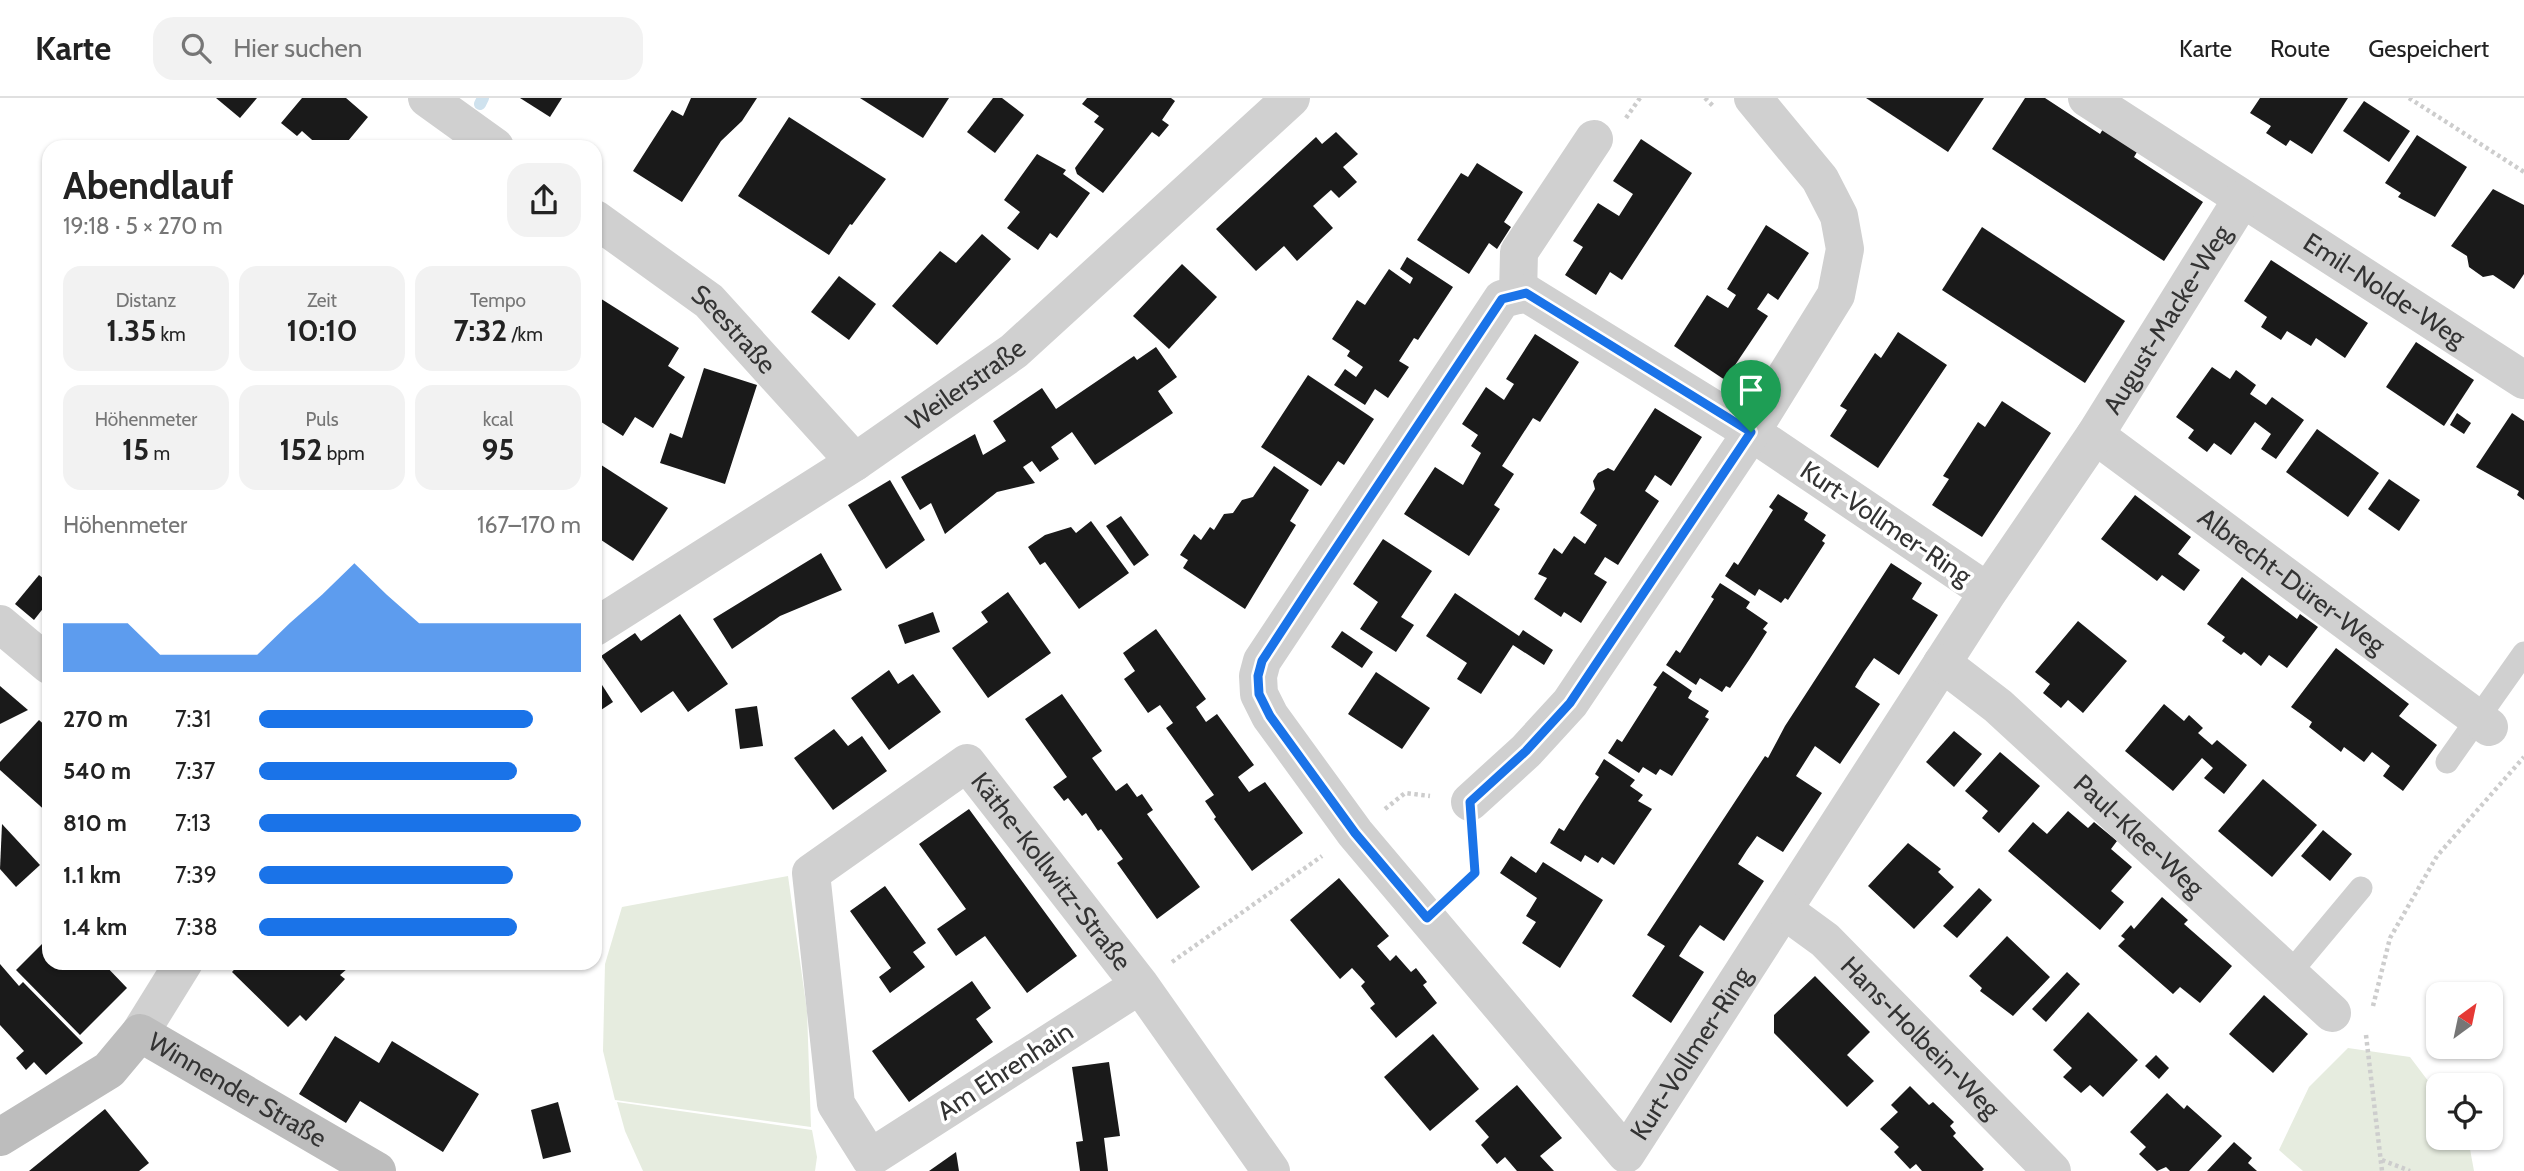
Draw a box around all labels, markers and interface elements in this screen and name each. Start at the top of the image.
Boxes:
search box [153,17,643,80]
text: Karte [35,28,111,68]
icon: search [177,29,215,67]
text: Hier suchen [233,32,362,64]
text: Karte [2179,34,2232,63]
text: Route [2270,34,2330,63]
text: Gespeichert [2368,34,2489,63]
text: Abendlauf [63,162,233,209]
button: share [507,163,581,237]
text: 19:18 · 5 × 270 m [63,212,223,240]
street label: August-Macke-Weg [2096,218,2238,420]
street label: Emil-Nolde-Weg [2297,226,2472,354]
street label: Seestraße [685,278,783,380]
text: Distanz [116,289,176,312]
text: Zeit [307,289,337,312]
text: Tempo [470,289,526,312]
text: 1.35 [106,312,156,349]
text: 10:10 [286,312,358,349]
text: 7:32 [453,312,507,349]
text: km [156,323,186,346]
text: /km [507,323,543,346]
street label: Weilerstraße [900,332,1032,437]
pin [1721,360,1781,432]
icon: arrive [1732,371,1770,409]
text: Höhenmeter [95,408,197,431]
text: Puls [305,408,339,431]
text: kcal [483,408,513,431]
text: 15 [122,431,149,468]
text: 152 [279,431,322,468]
text: 95 [482,431,514,468]
text: m [149,442,170,465]
text: bpm [322,442,365,465]
street label: Kurt-Vollmer-Ring [1794,454,1978,593]
street label: Albrecht-Dürer-Weg [2192,501,2393,661]
text: Höhenmeter [63,511,187,539]
text: 167–170 m [477,511,581,539]
text: 270 m [63,705,128,733]
text: 7:31 [175,705,211,733]
text: 540 m [63,757,131,785]
text: 7:37 [175,757,215,785]
street label: Käthe-Kollwitz-Straße [964,766,1139,977]
street label: Paul-Klee-Weg [2067,768,2212,904]
text: 810 m [63,809,127,837]
text: 7:13 [175,809,211,837]
text: 1.1 km [63,861,121,889]
text: 7:39 [175,861,217,889]
text: 1.4 km [63,913,127,941]
text: 7:38 [175,913,218,941]
street label: Hans-Holbein-Weg [1834,950,2008,1125]
street label: Kurt-Vollmer-Ring [1623,960,1759,1146]
north arrow [2426,982,2502,1059]
map controls [2426,982,2503,1150]
street label: Am Ehrenhain [931,1015,1079,1127]
street label: Winnender Straße [143,1025,332,1154]
button: locate [2426,1073,2503,1150]

